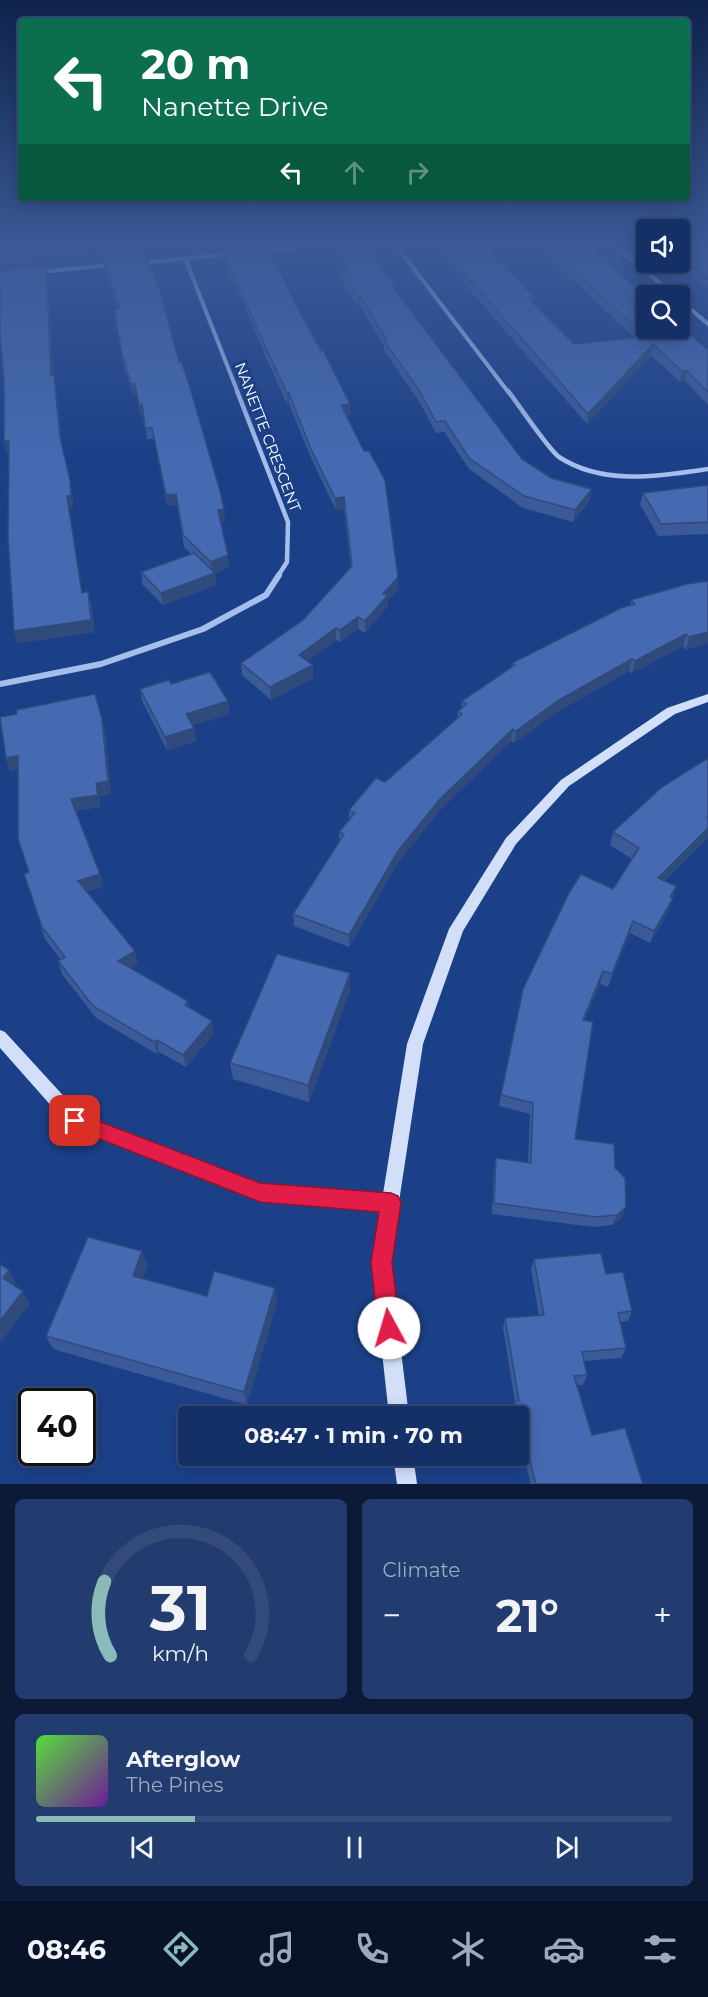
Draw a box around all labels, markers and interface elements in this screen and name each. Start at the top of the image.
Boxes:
text: 20 m [141,38,250,90]
icon: left [42,42,120,120]
text: Nanette Drive [141,90,329,123]
icon: left [275,156,308,189]
icon: ahead [338,156,371,189]
icon: right [401,156,434,189]
map controls [636,219,690,339]
button: sound [636,219,690,273]
button: search [636,285,690,339]
street label: NANETTE CRESCENT [231,359,305,515]
pin [49,1095,100,1146]
icon: arrive [58,1104,91,1137]
position arrow [357,1296,421,1360]
speed limit sign: 40 [18,1388,96,1466]
text: 08:47 · 1 min · 70 m [244,1422,463,1449]
text: Climate [383,1558,460,1582]
text: 31 [149,1570,211,1646]
text: 21° [496,1588,559,1643]
text: − [383,1595,401,1635]
text: + [653,1595,672,1635]
text: km/h [152,1640,209,1666]
text: Afterglow [126,1746,240,1773]
text: The Pines [126,1773,223,1797]
icon: previous [126,1831,159,1864]
icon: pause [338,1831,371,1864]
icon: next [550,1831,583,1864]
icon: directions [160,1928,202,1970]
icon: music [256,1928,298,1970]
icon: phone [351,1928,393,1970]
icon: climate [447,1928,489,1970]
icon: car [543,1928,585,1970]
icon: filters [639,1928,681,1970]
text: 08:46 [27,1933,106,1966]

